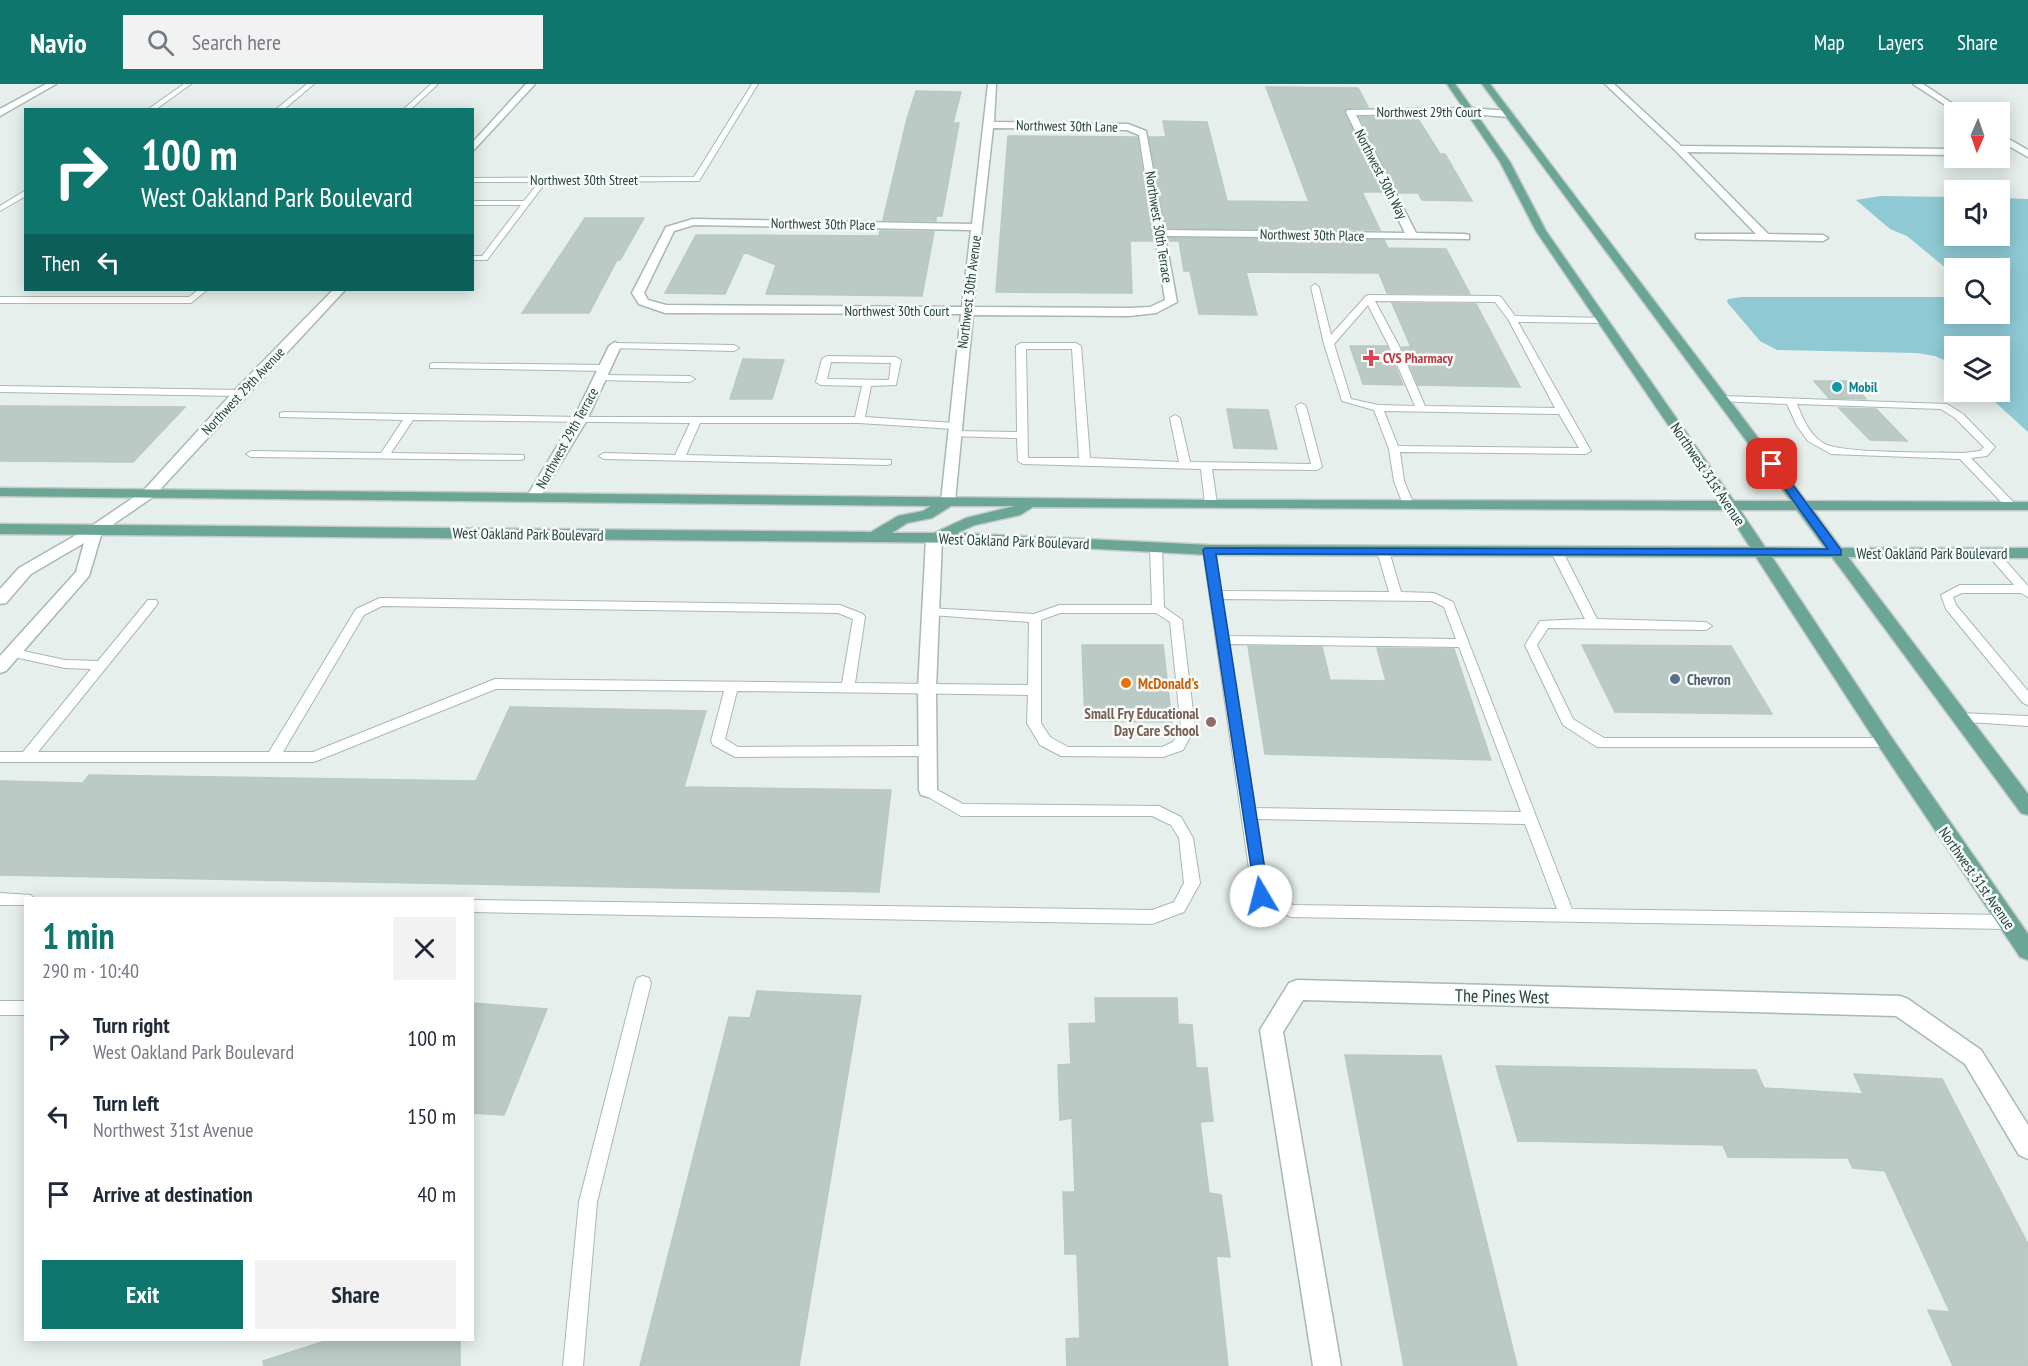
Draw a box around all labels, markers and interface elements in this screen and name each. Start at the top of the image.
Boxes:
search box [123,15,543,69]
text: Navio [30,24,87,61]
icon: search [144,26,177,59]
text: Search here [192,28,281,56]
text: Map [1814,29,1845,56]
text: Layers [1878,29,1924,56]
text: Share [1957,29,1998,56]
north arrow [1944,102,2010,168]
map controls [1944,102,2010,402]
street label: Northwest 29th Court [1377,103,1482,121]
street label: Northwest 30th Lane [1016,116,1118,136]
street label: Northwest 30th Way [1351,126,1412,223]
text: 100 m [141,127,238,182]
icon: right [42,132,120,210]
street label: Northwest 30th Terrace [1141,170,1177,284]
street label: Northwest 30th Street [530,171,638,189]
text: West Oakland Park Boulevard [141,180,413,214]
button: sound [1944,180,2010,246]
street label: Northwest 30th Place [771,214,876,234]
street label: Northwest 30th Place [1260,225,1365,245]
street label: Northwest 30th Avenue [953,234,985,350]
icon: left [92,246,125,279]
text: Then [42,249,80,277]
button: search [1944,258,2010,324]
street label: Northwest 30th Court [845,302,950,320]
button: layers [1944,336,2010,402]
street label: Northwest 29th Avenue [198,343,289,439]
place label: CVS Pharmacy [1383,349,1453,367]
marker: CVS Pharmacy [1364,351,1378,365]
place label: Mobil [1849,378,1878,396]
marker: Mobil [1830,380,1844,394]
street label: Northwest 29th Terrace [532,384,602,492]
street label: Northwest 31st Avenue [1666,419,1750,529]
pin [1746,438,1797,489]
icon: arrive [1755,447,1788,480]
street label: West Oakland Park Boulevard [452,523,604,545]
street label: West Oakland Park Boulevard [938,529,1090,553]
street label: West Oakland Park Boulevard [1857,544,2007,563]
place label: Chevron [1687,670,1731,689]
marker: Chevron [1668,672,1682,686]
place label: McDonald's [1138,674,1199,693]
marker: McDonald's [1119,676,1133,690]
place label: Small Fry Educational Day Care School [1084,704,1199,740]
marker: Small Fry Educational Day Care School [1204,715,1218,729]
street label: Northwest 31st Avenue [1935,823,2019,933]
position arrow [1229,864,1293,928]
text: 1 min [42,912,115,959]
button: close [393,917,456,980]
text: 290 m · 10:40 [42,958,139,984]
street label: The Pines West [1455,984,1549,1008]
text: Turn right [93,1011,170,1039]
icon: right [42,1022,75,1055]
text: 100 m [407,1024,456,1052]
text: West Oakland Park Boulevard [93,1039,294,1065]
text: Turn left [93,1089,159,1117]
icon: left [42,1100,75,1133]
text: 150 m [407,1102,456,1130]
text: Northwest 31st Avenue [93,1117,254,1143]
icon: arrive [42,1178,75,1211]
text: Arrive at destination [93,1180,253,1208]
text: 40 m [417,1180,456,1208]
button: Exit [42,1260,243,1329]
button: Share [255,1260,456,1329]

